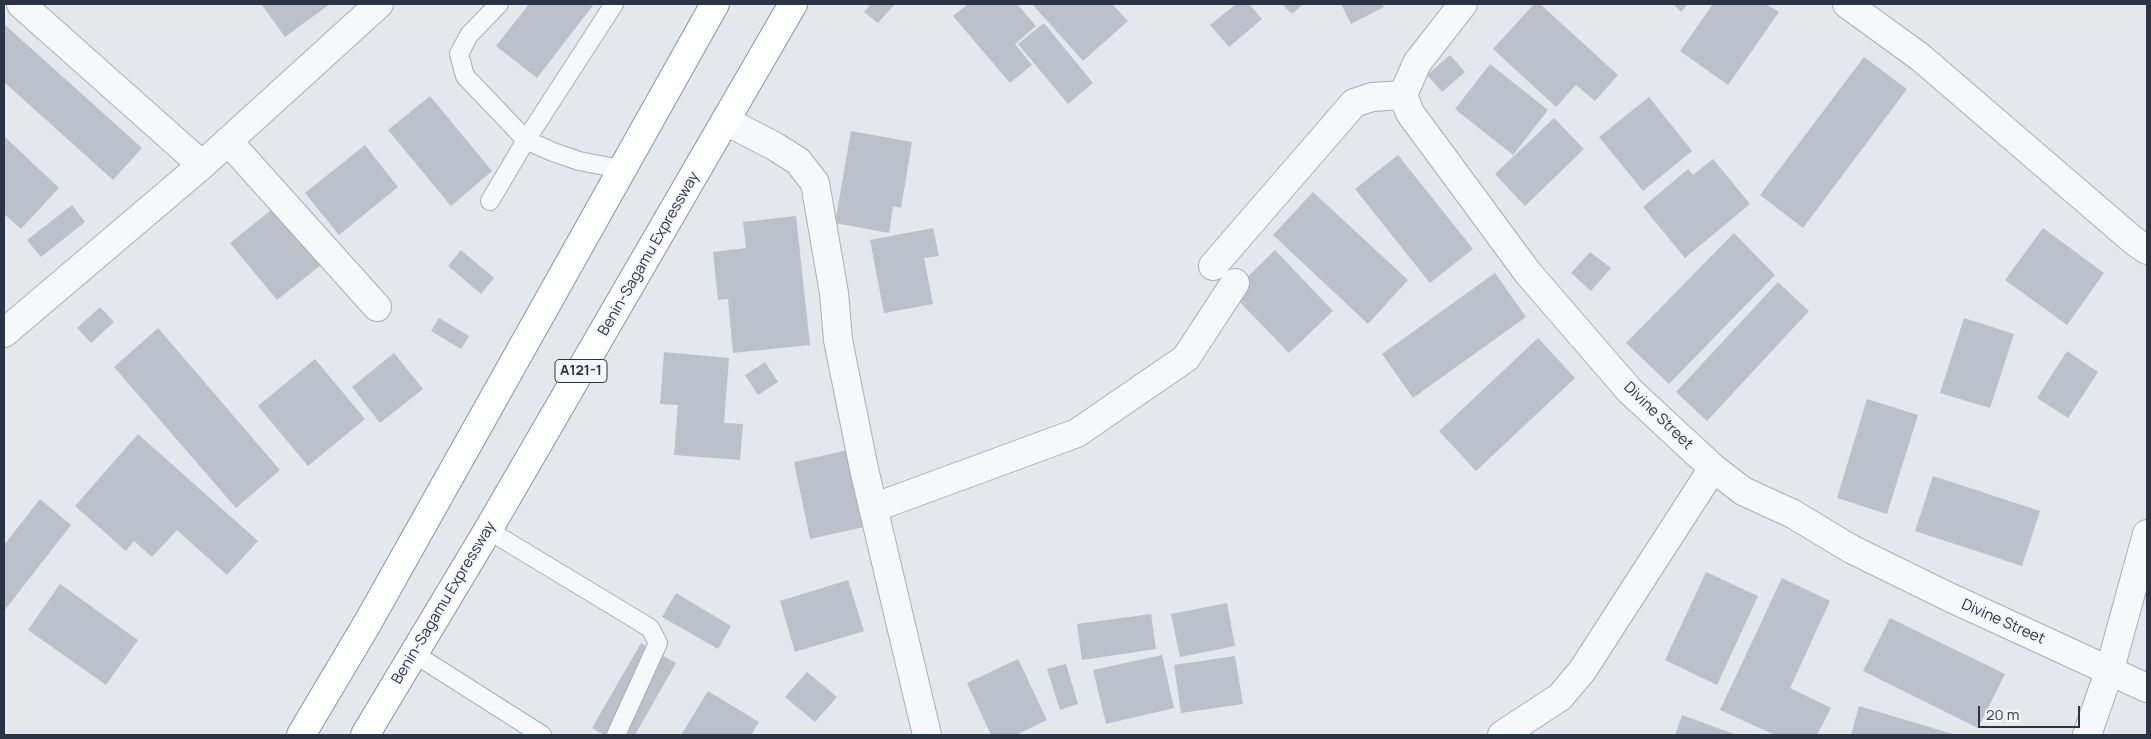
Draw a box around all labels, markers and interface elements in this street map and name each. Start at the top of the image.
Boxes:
street label: Benin-Sagamu Expressway [595,169,703,339]
road number: A121-1 [555,360,607,382]
street label: Divine Street [1620,378,1696,454]
street label: Benin-Sagamu Expressway [388,518,500,688]
street label: Divine Street [1959,596,2047,648]
scale bar [1981,696,2084,728]
text: 20 m [1986,704,2019,725]

